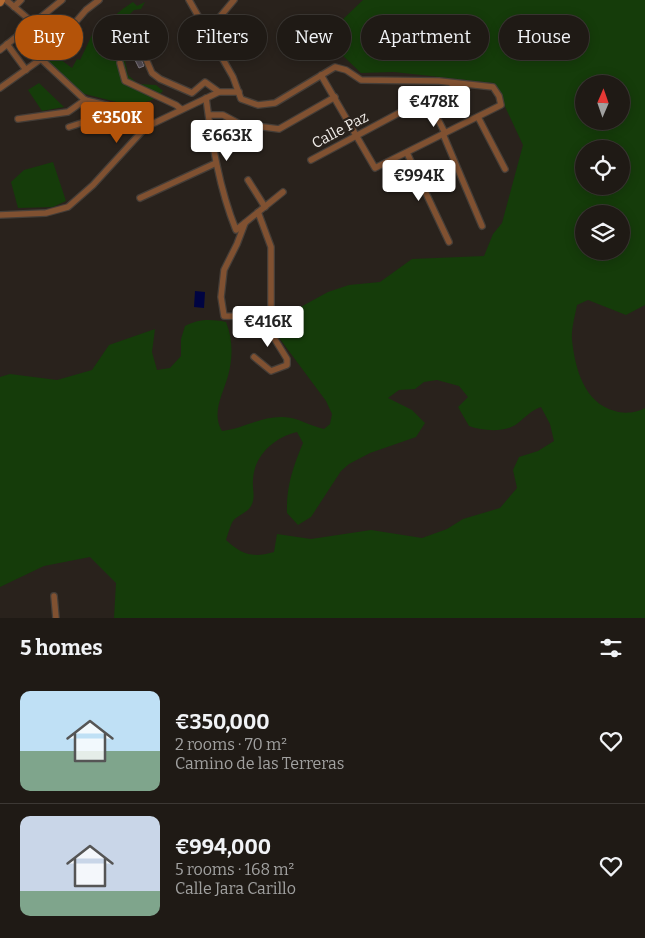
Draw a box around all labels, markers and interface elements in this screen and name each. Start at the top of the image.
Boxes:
chip: Buy [15,15,83,60]
chip: Rent [93,15,168,60]
chip: Filters [178,15,267,60]
chip: New [277,15,351,60]
chip: Apartment [361,15,489,60]
chip: House [499,15,589,60]
north arrow [575,75,630,130]
map controls [575,75,630,260]
pin: €478K [399,86,469,128]
text: €478K [409,92,459,111]
pin: €350K [82,102,152,144]
text: €350K [92,108,142,127]
street label: Calle Paz [309,108,371,152]
pin: €663K [192,120,262,162]
text: €663K [202,126,252,145]
button: locate [575,140,630,195]
pin: €994K [384,160,454,202]
text: €994K [394,166,445,185]
button: layers [575,205,630,260]
pin: €416K [233,306,303,348]
text: €416K [244,312,292,331]
icon: filters [597,634,625,662]
text: 5 homes [20,635,103,661]
text: €350,000 [175,709,270,735]
icon: home [60,711,120,771]
icon: heart [597,727,625,755]
text: 2 rooms · 70 m² [175,735,287,754]
text: Camino de las Terreras [175,754,344,773]
text: €994,000 [175,834,271,860]
icon: home [60,836,120,896]
icon: heart [597,852,625,880]
text: 5 rooms · 168 m² [175,860,294,879]
text: Calle Jara Carillo [175,879,296,898]

